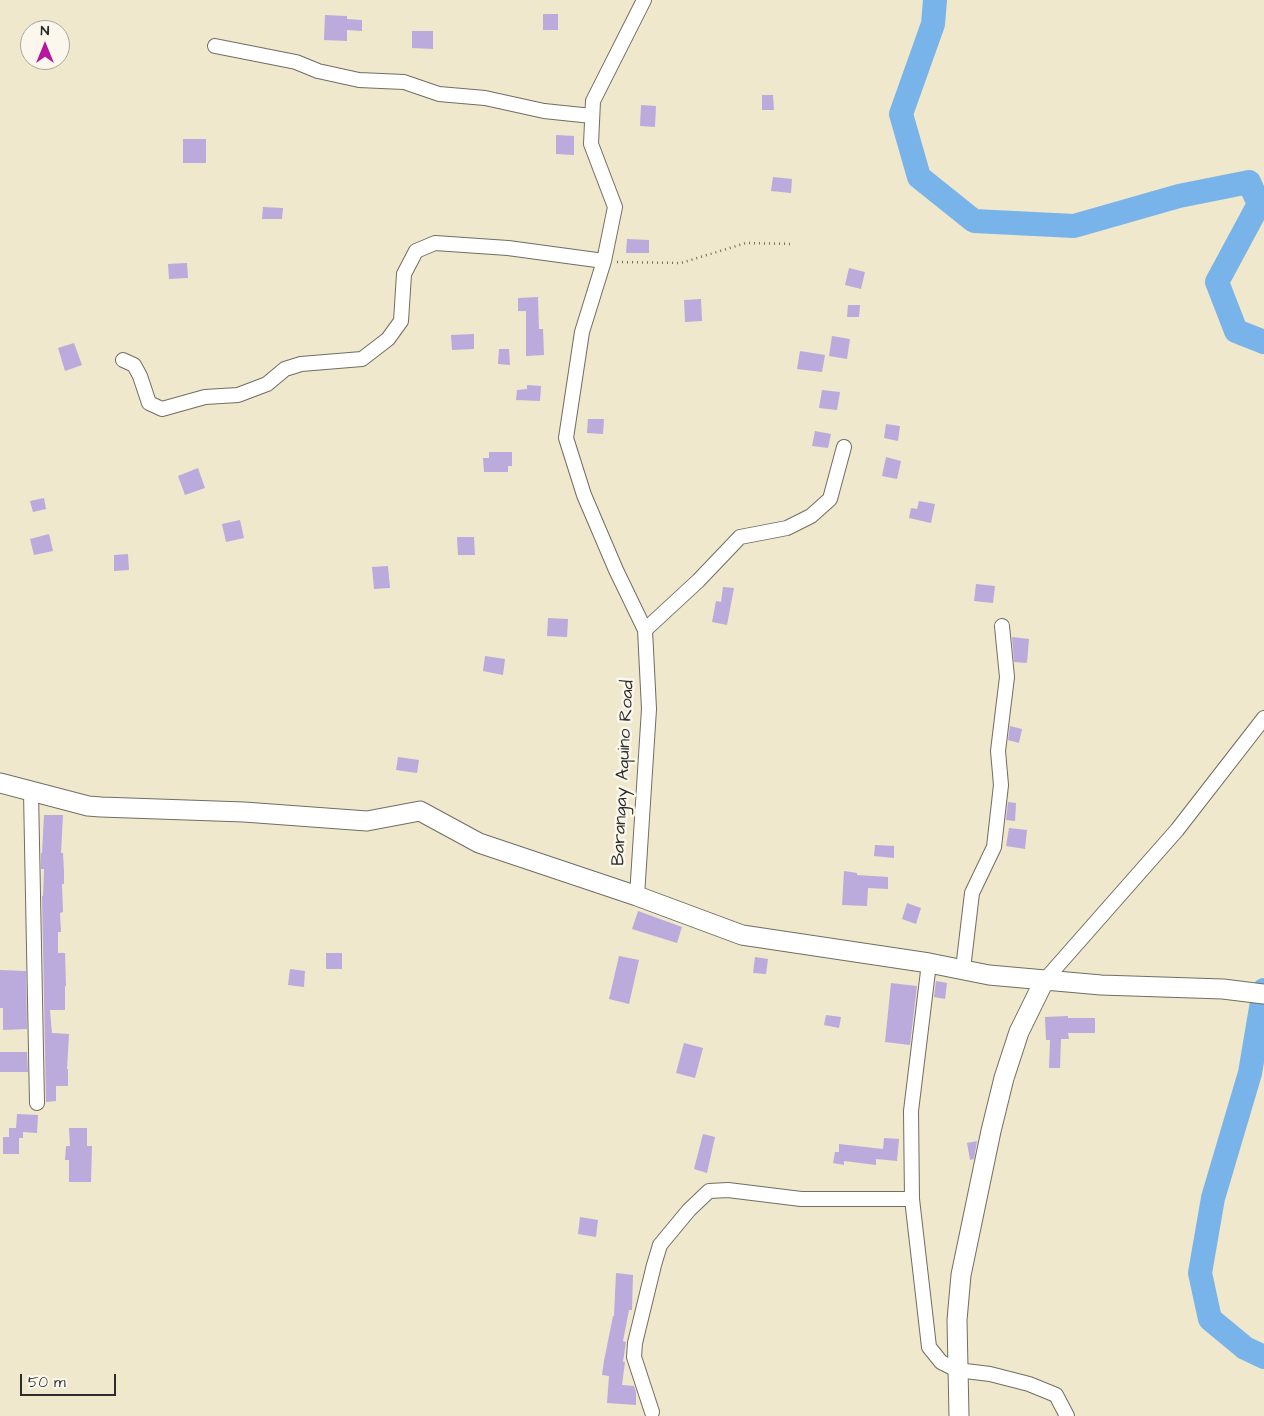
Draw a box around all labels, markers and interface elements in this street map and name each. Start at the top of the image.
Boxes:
north arrow [20,20,70,70]
text: N [41,21,49,41]
street label: Barangay Aquino Road [608,680,640,866]
scale bar [22,1364,119,1396]
text: 50 m [28,1372,66,1393]

